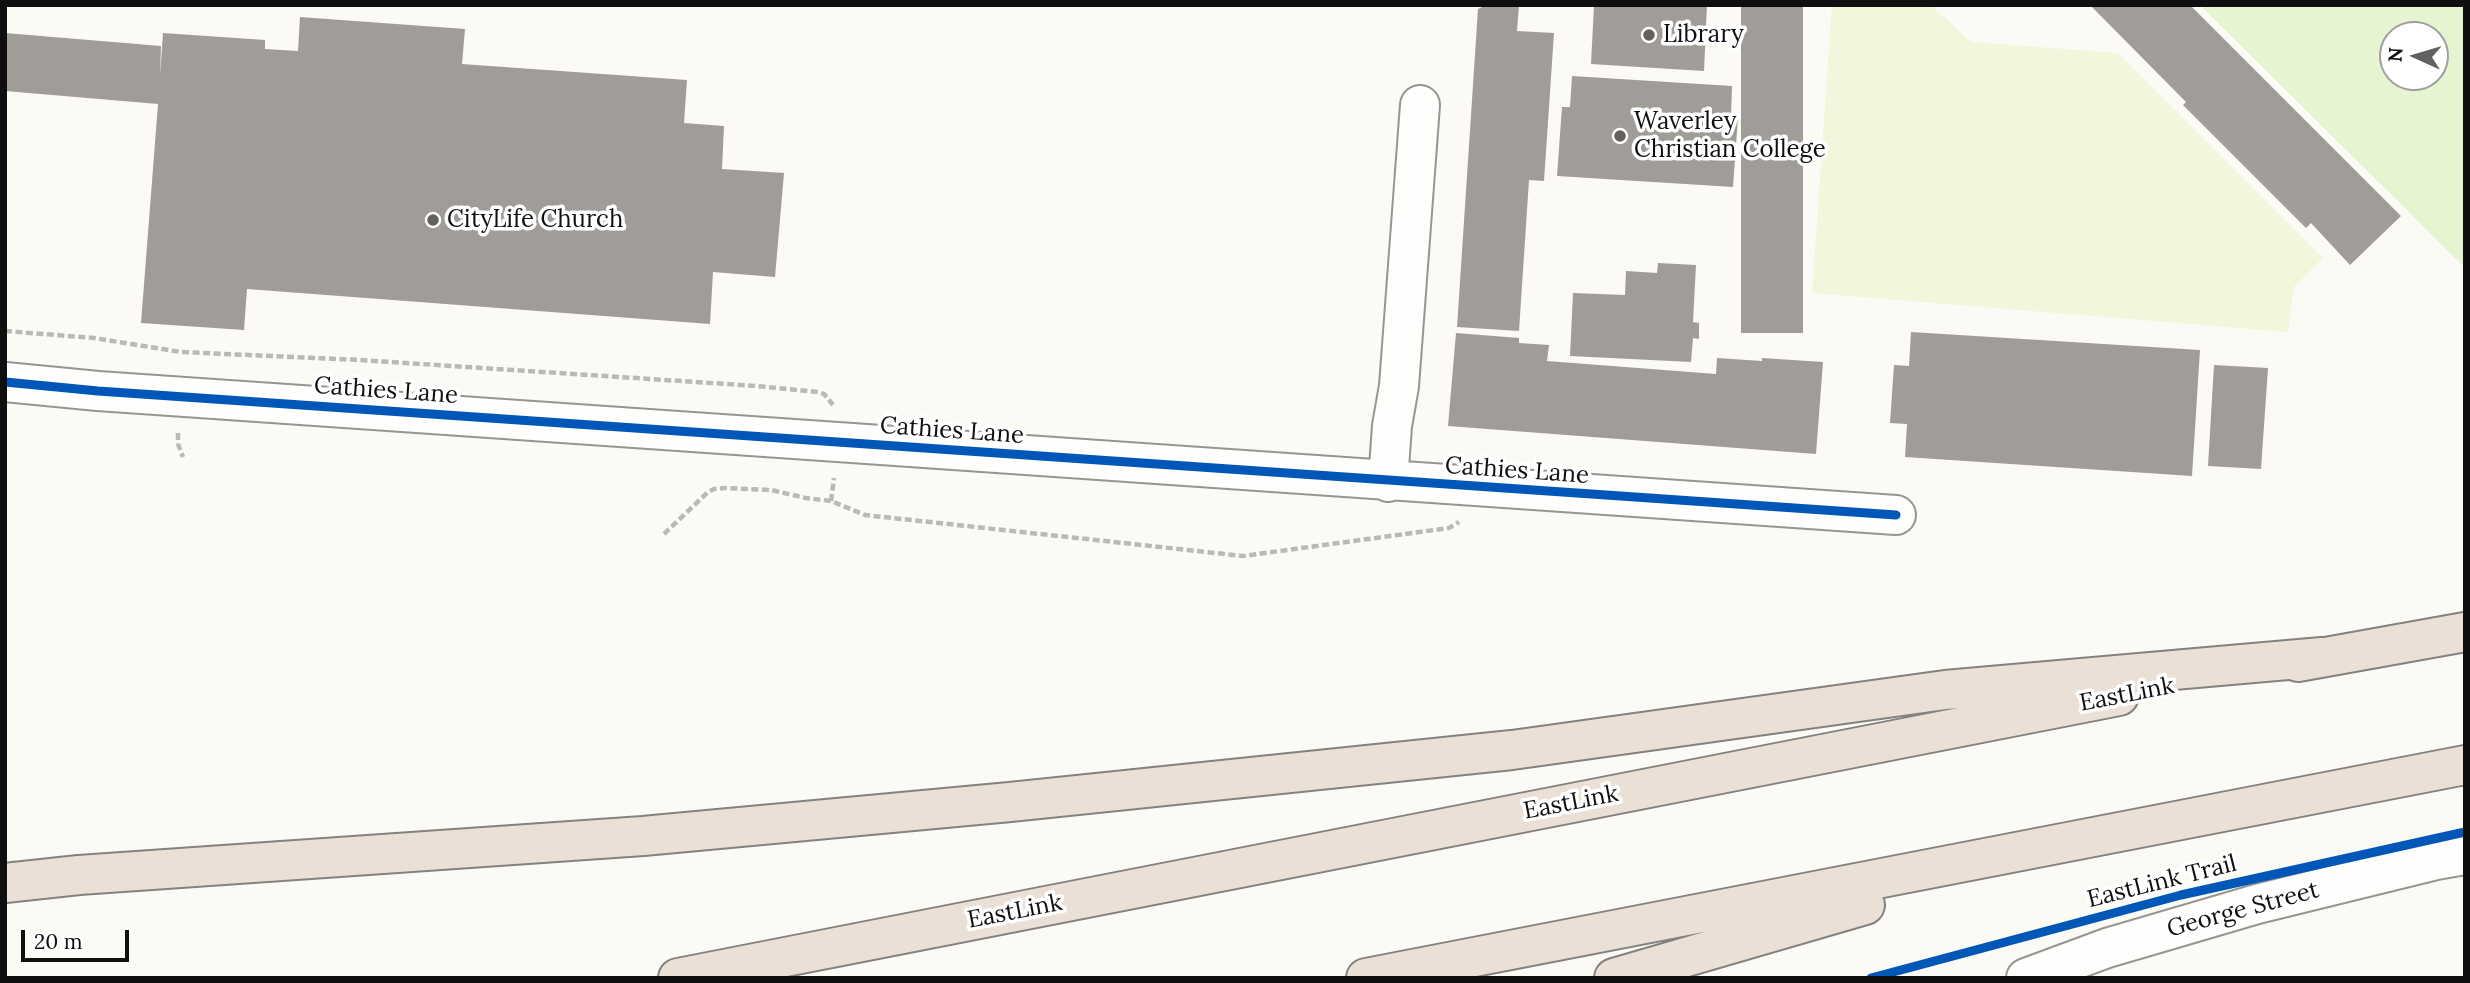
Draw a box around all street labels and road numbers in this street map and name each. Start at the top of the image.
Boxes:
street label: Cathies Lane [313,372,459,410]
street label: Cathies Lane [879,412,1025,450]
street label: Cathies Lane [1444,452,1590,490]
street label: EastLink [2077,672,2177,718]
street label: EastLink [1521,780,1621,826]
street label: EastLink Trail [2084,850,2240,914]
street label: George Street [2164,876,2322,944]
street label: EastLink [965,889,1065,935]

